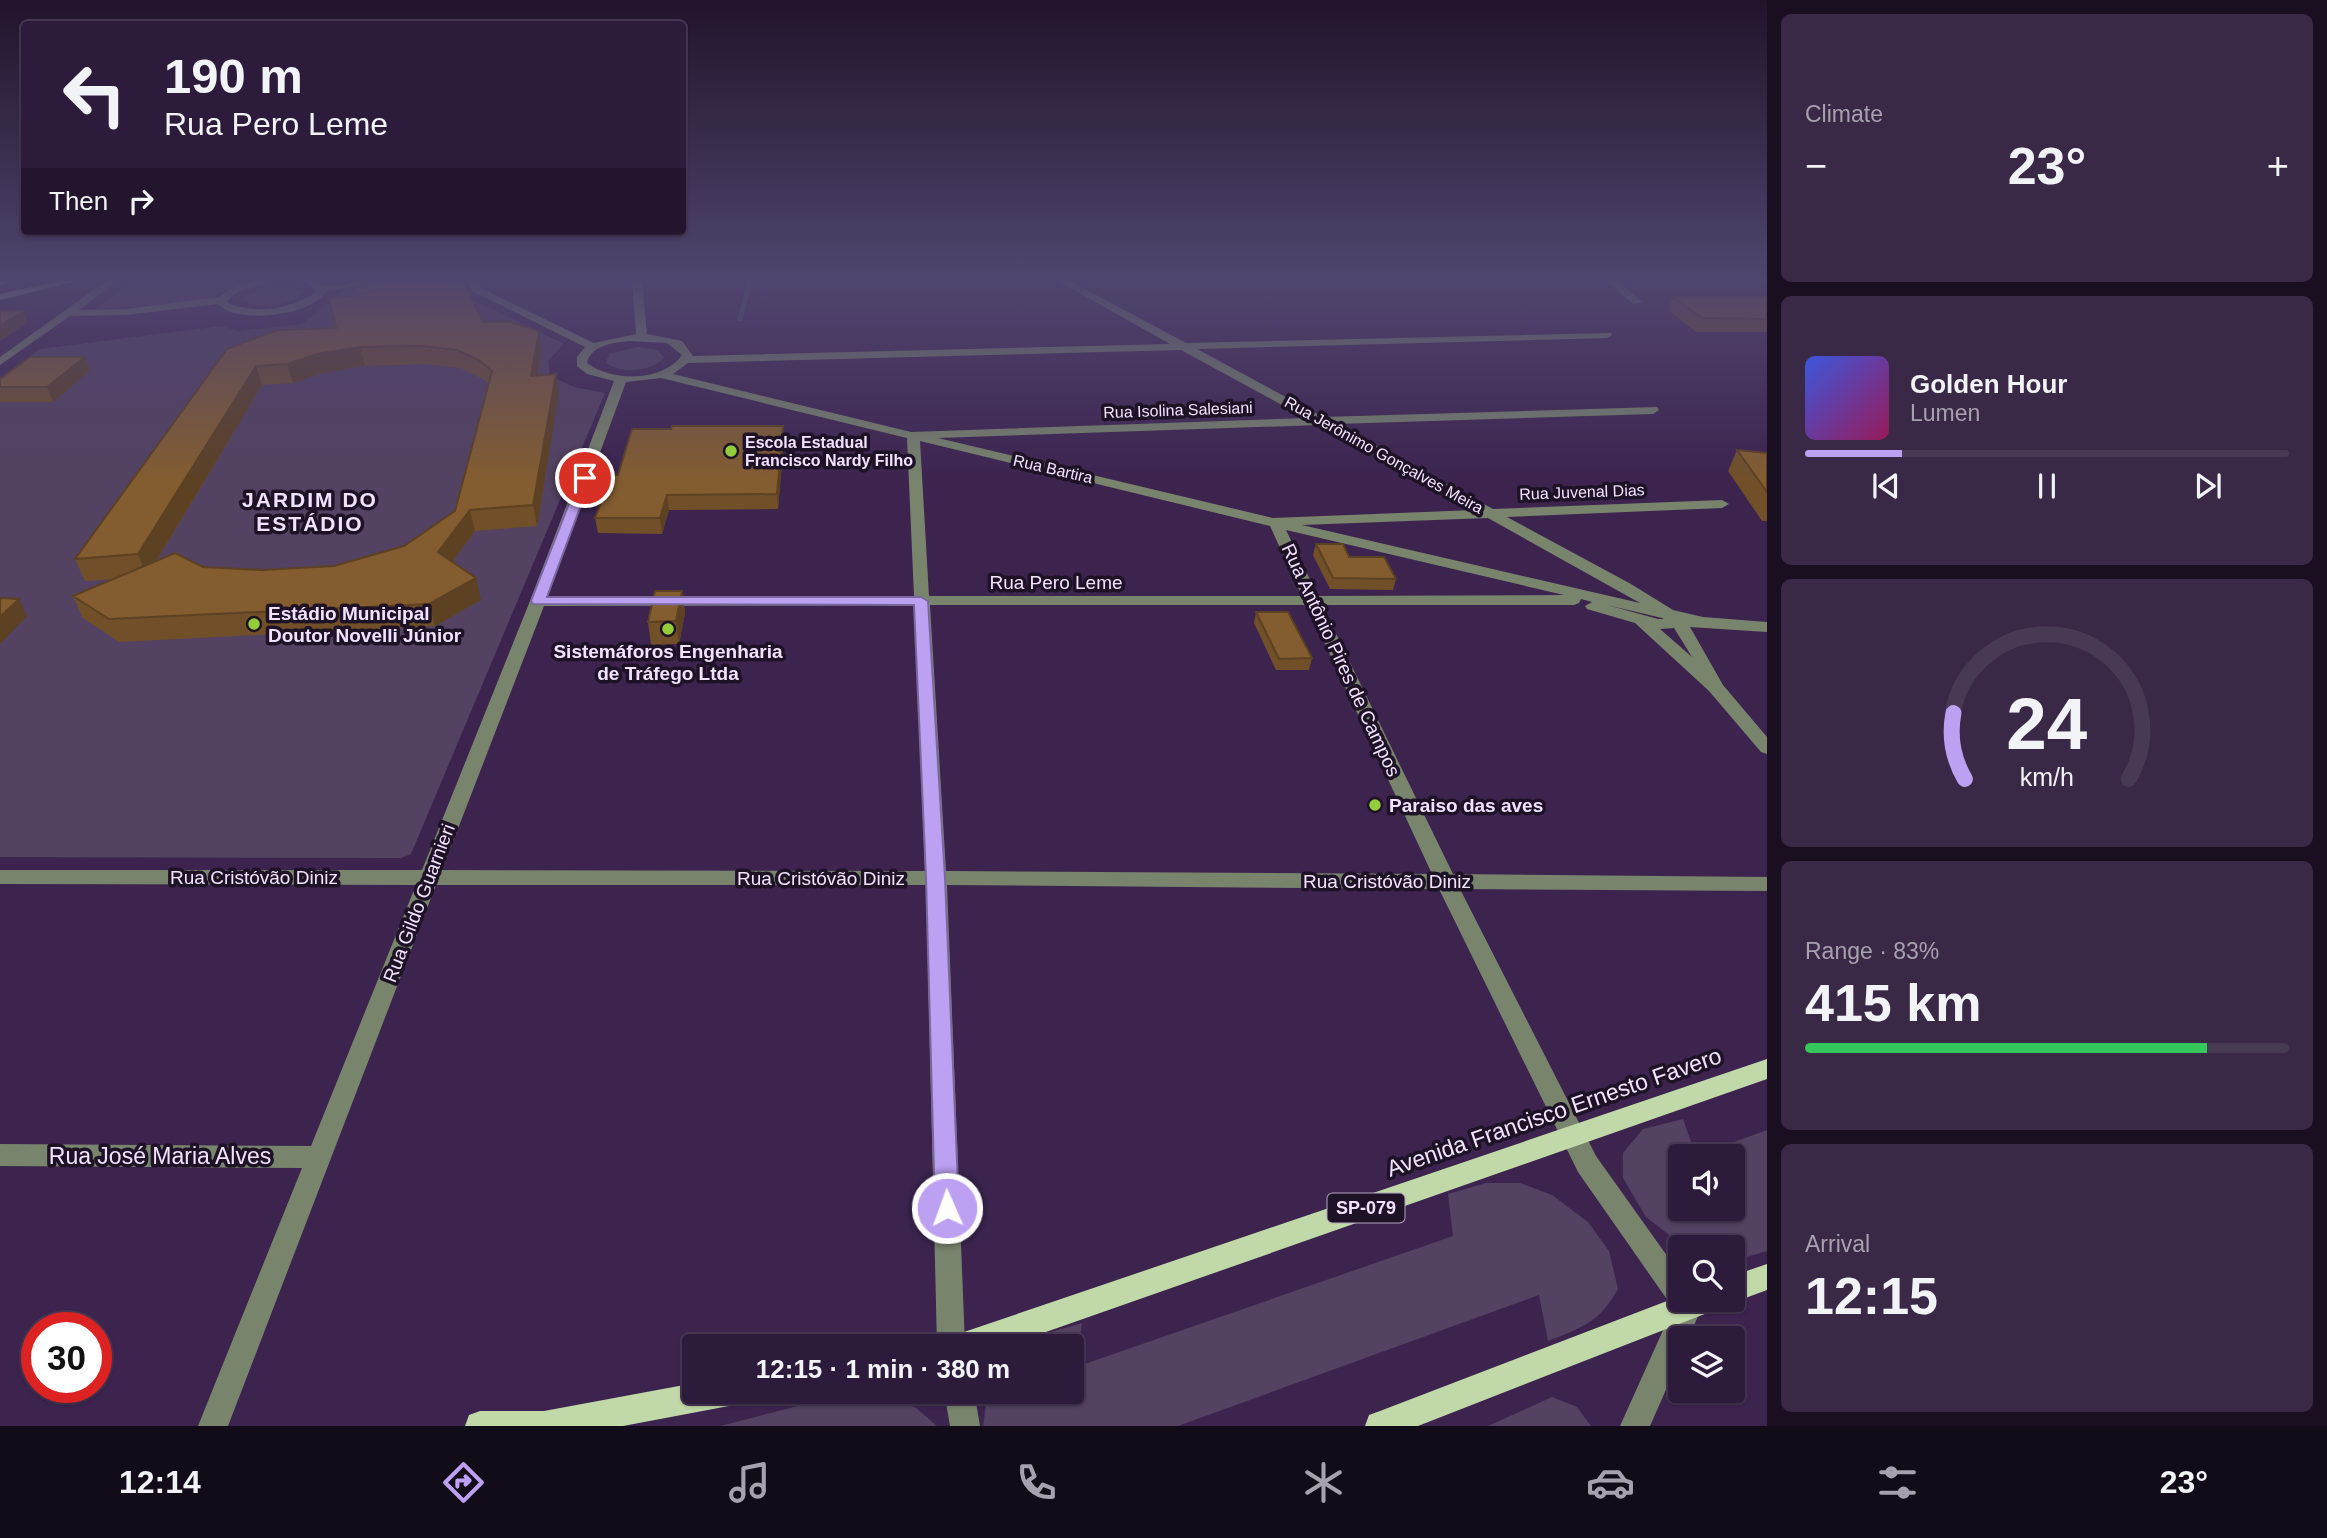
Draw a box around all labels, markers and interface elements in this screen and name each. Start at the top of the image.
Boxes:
icon: left [49,49,140,140]
text: 190 m [164,49,303,103]
text: Climate [1805,101,1883,127]
text: Rua Pero Leme [164,106,388,142]
text: 23° [2008,137,2086,195]
text: − [1805,145,1827,187]
text: + [2267,145,2289,187]
icon: right [122,182,160,220]
text: Then [49,186,108,216]
text: Golden Hour [1910,369,2067,399]
street label: Rua Jerônimo Gonçalves Meira [1282,393,1486,517]
street label: Rua Isolina Salesiani [1103,399,1253,421]
text: Lumen [1910,400,1980,426]
place label: Escola Estadual Francisco Nardy Filho [745,434,913,469]
marker: Escola Estadual Francisco Nardy Filho [723,443,739,459]
pin [555,448,615,508]
street label: Rua Bartira [1012,452,1094,486]
icon: arrive [566,459,604,497]
icon: previous [1867,467,1905,505]
icon: pause [2028,467,2066,505]
icon: next [2189,467,2227,505]
street label: Rua Juvenal Dias [1519,481,1645,503]
district label: JARDIM DO ESTÁDIO [242,488,378,535]
street label: Rua Antônio Pires de Campos [1278,540,1404,780]
street label: Rua Pero Leme [989,572,1123,593]
place label: Estádio Municipal Doutor Novelli Júnior [268,603,462,646]
marker: Estádio Municipal Doutor Novelli Júnior [246,616,262,632]
marker: Sistemáforos Engenharia de Tráfego Ltda [660,621,676,637]
place label: Sistemáforos Engenharia de Tráfego Ltda [553,641,783,684]
text: 24 [2007,683,2088,764]
text: km/h [2020,763,2074,791]
place label: Paraiso das aves [1389,795,1543,816]
marker: Paraiso das aves [1367,797,1383,813]
street label: Rua Gildo Guarnieri [379,821,459,985]
street label: Rua Cristóvão Diniz [170,867,338,888]
street label: Rua Cristóvão Diniz [737,868,905,889]
street label: Rua Cristóvão Diniz [1303,871,1471,892]
text: Range · 83% [1805,938,1939,964]
text: 415 km [1805,974,1981,1032]
street label: Avenida Francisco Ernesto Favero [1383,1042,1725,1182]
street label: Rua José Maria Alves [49,1143,271,1169]
map controls [1668,1144,1745,1403]
button: sound [1668,1144,1745,1221]
position arrow [910,1171,984,1245]
road number: SP-079 [1328,1194,1404,1223]
text: Arrival [1805,1231,1870,1257]
button: search [1668,1235,1745,1312]
text: 12:15 [1805,1267,1938,1325]
speed limit sign: 30 [21,1312,112,1403]
button: layers [1668,1326,1745,1403]
text: 12:15 · 1 min · 380 m [756,1354,1010,1384]
icon: directions [439,1458,488,1507]
icon: music [725,1458,774,1507]
icon: phone [1012,1458,1061,1507]
icon: climate [1299,1458,1348,1507]
icon: car [1586,1458,1635,1507]
icon: filters [1873,1458,1922,1507]
text: 12:14 [119,1464,201,1500]
text: 23° [2160,1464,2208,1500]

